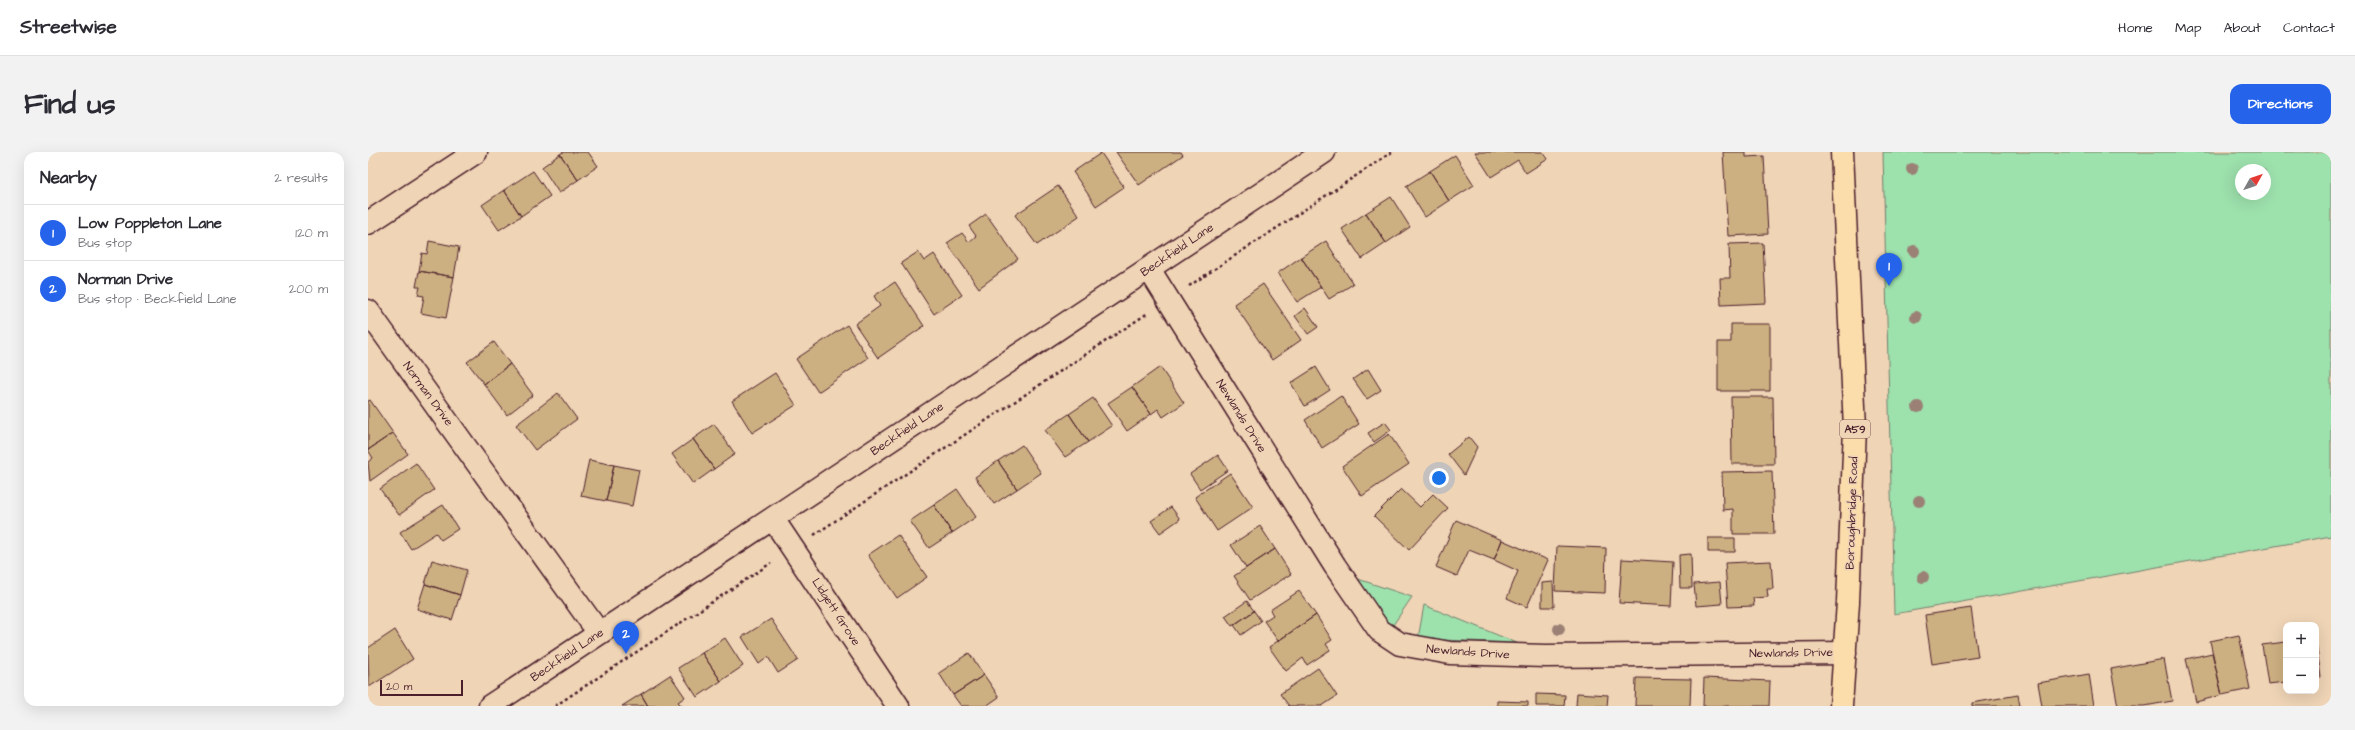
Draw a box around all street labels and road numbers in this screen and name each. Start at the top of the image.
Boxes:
street label: Beckfield Lane [1137,219,1217,281]
street label: Norman Drive [399,358,458,430]
street label: Newlands Drive [1212,376,1271,456]
street label: Beckfield Lane [867,398,947,460]
road number: A59 [1840,420,1870,438]
street label: Boroughbridge Road [1842,456,1863,570]
street label: Lidgett Grove [807,575,865,650]
street label: Beckfield Lane [527,624,607,686]
street label: Newlands Drive [1426,641,1511,663]
street label: Newlands Drive [1749,644,1833,662]

